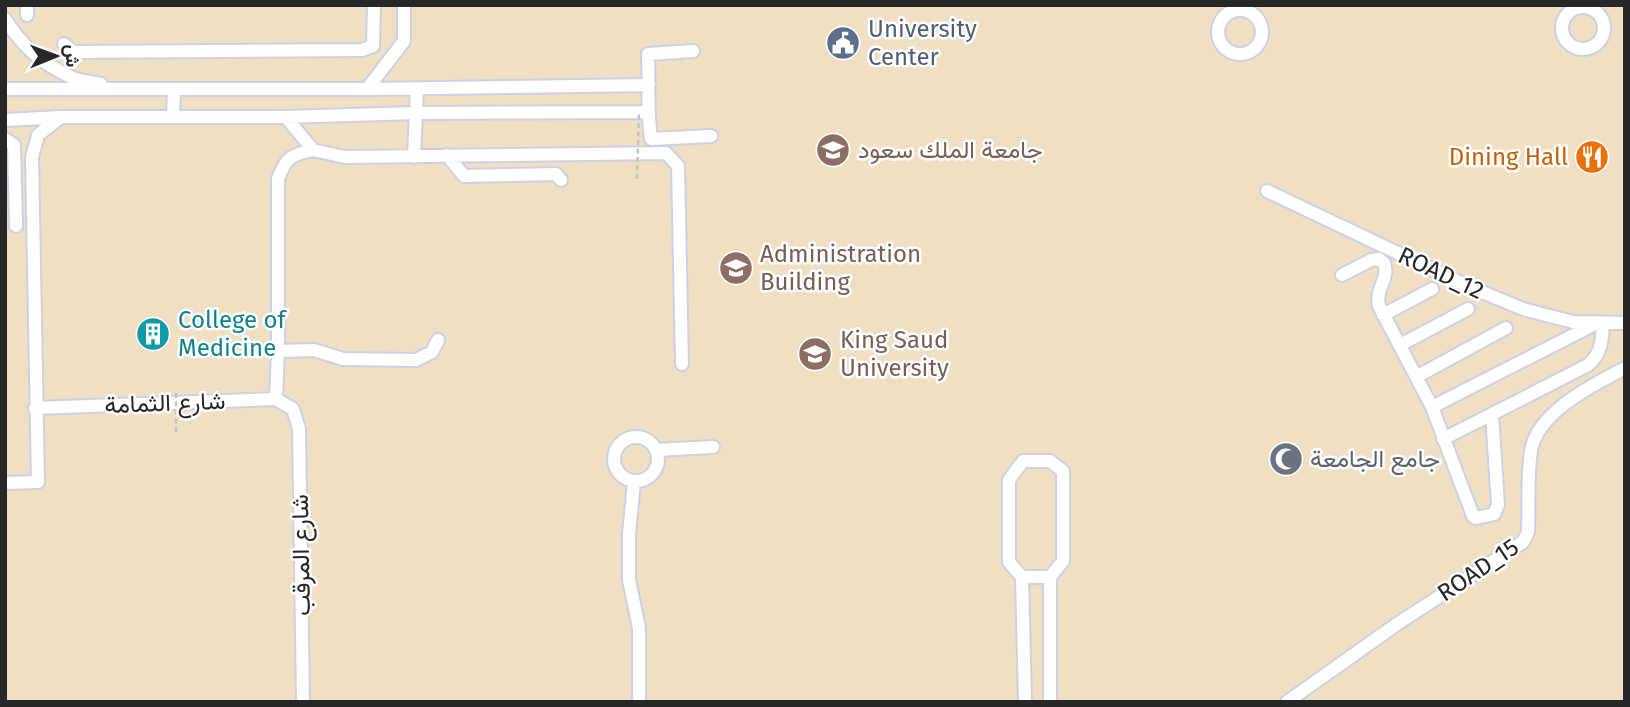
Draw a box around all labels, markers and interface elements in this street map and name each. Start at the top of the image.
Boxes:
place label: University Center [868,15,977,71]
north arrow [21,21,91,91]
public building icon: University Center [824,24,862,62]
text: ش [61,44,84,67]
school or university icon: جامعة الملك سعود [814,131,852,169]
place label: جامعة الملك سعود [858,136,1043,165]
restaurant icon: Dining Hall [1573,138,1611,176]
place label: Dining Hall [1449,143,1568,171]
place label: Administration Building [760,240,921,296]
street label: ROAD_12 [1394,241,1488,305]
school or university icon: Administration Building [717,249,755,287]
place label: College of Medicine [178,306,288,362]
building icon: College of Medicine [134,315,172,353]
place label: King Saud University [840,326,949,382]
school or university icon: King Saud University [796,335,834,373]
street label: شارع الثمامة [104,387,226,421]
mosque icon: جامع الجامعة [1267,440,1305,478]
place label: جامع الجامعة [1310,445,1440,476]
street label: شارع المرقب [286,494,318,616]
street label: ROAD_15 [1432,533,1524,607]

